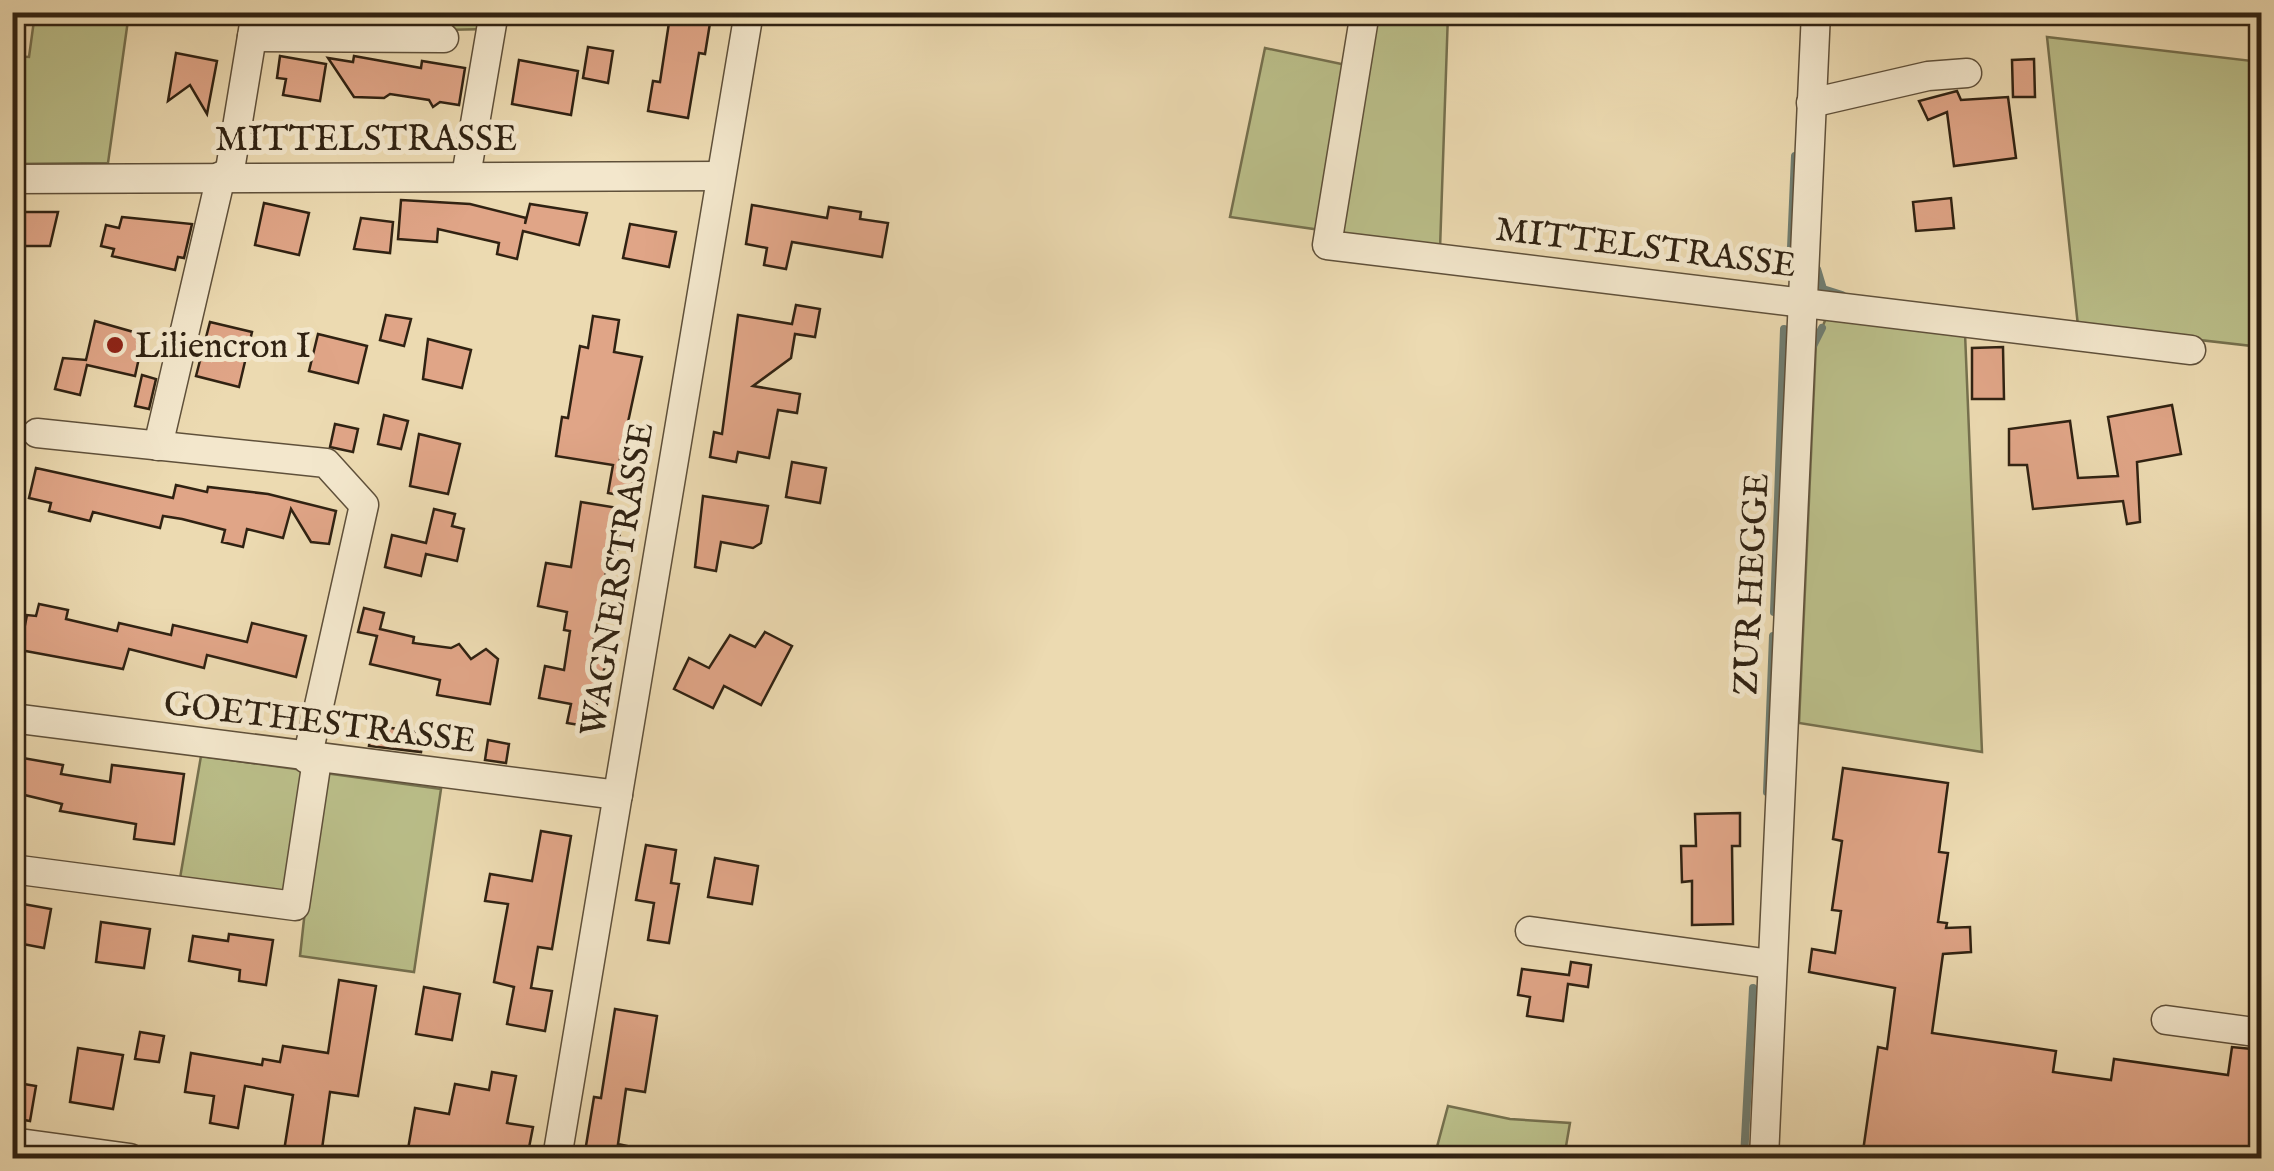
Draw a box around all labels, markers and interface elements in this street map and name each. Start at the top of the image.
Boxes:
street label: MITTELSTRASSE [215,118,517,163]
street label: MITTELSTRASSE [1493,208,1798,289]
place label: Liliencron I [135,325,311,370]
marker: Liliencron I [104,334,126,356]
street label: WAGNERSTRASSE [571,419,666,740]
street label: ZUR HEGGE [1724,472,1781,696]
street label: GOETHESTRASSE [161,682,478,765]

